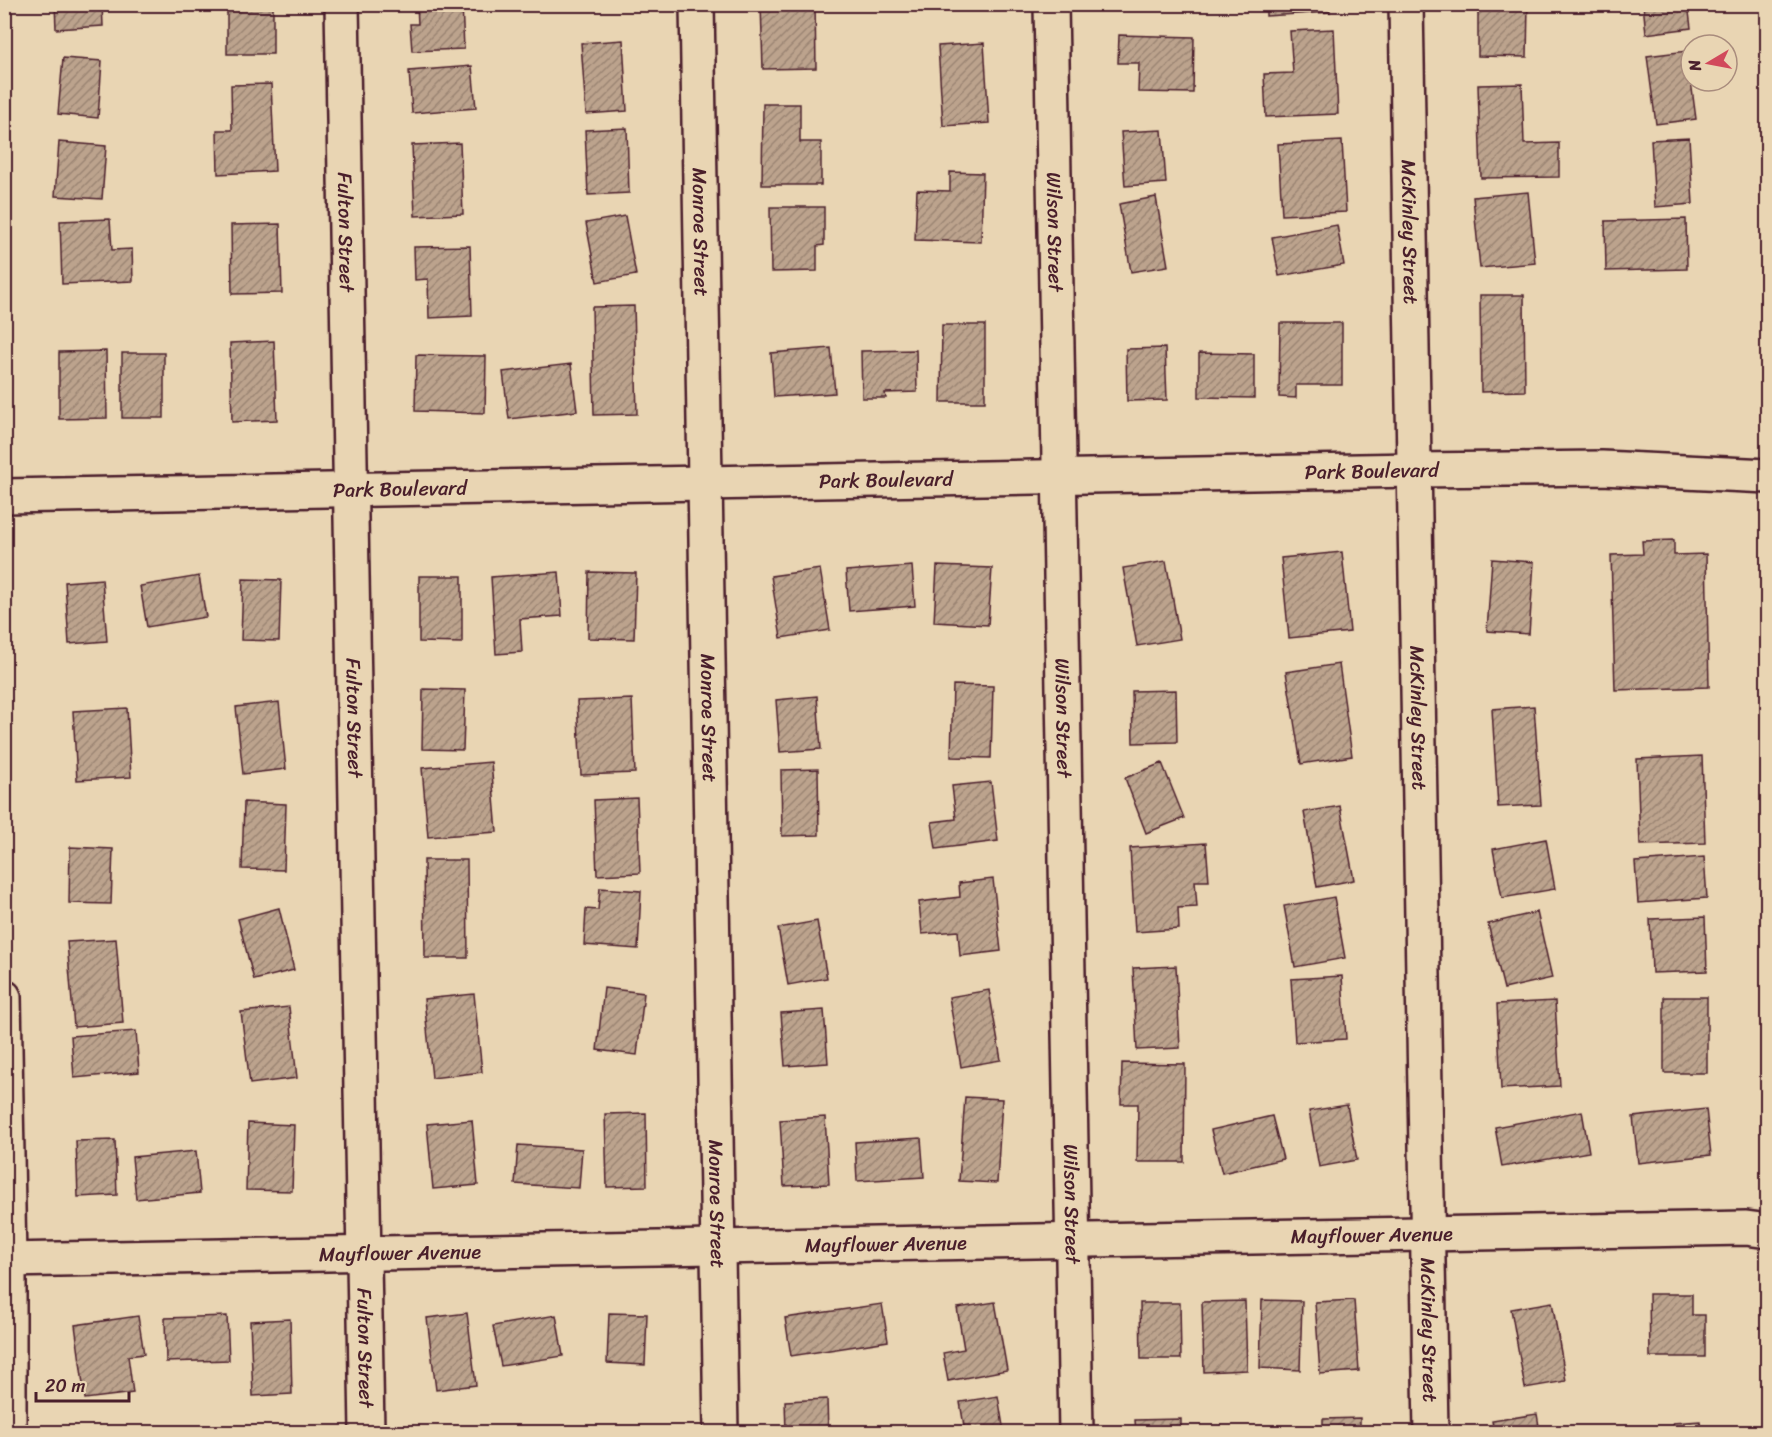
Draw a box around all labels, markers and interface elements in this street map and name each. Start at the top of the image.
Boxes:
north arrow [1679,33,1739,93]
text: N [1679,57,1710,74]
street label: McKinley Street [1391,159,1429,305]
street label: Monroe Street [682,167,719,297]
street label: Fulton Street [327,172,365,293]
street label: Wilson Street [1036,172,1074,293]
street label: Park Boulevard [1304,452,1440,490]
street label: Park Boulevard [819,461,955,498]
street label: Park Boulevard [333,470,469,507]
street label: McKinley Street [1400,645,1437,791]
street label: Monroe Street [690,653,728,783]
street label: Fulton Street [336,658,373,779]
street label: Wilson Street [1045,658,1082,779]
street label: Monroe Street [699,1139,736,1269]
street label: Wilson Street [1053,1144,1091,1265]
street label: Mayflower Avenue [1290,1216,1453,1254]
street label: Mayflower Avenue [805,1225,968,1263]
street label: Mayflower Avenue [319,1234,482,1272]
street label: McKinley Street [1410,1257,1448,1403]
street label: Fulton Street [347,1288,384,1409]
scale bar [36,1365,129,1403]
text: 20 m [45,1370,85,1402]

